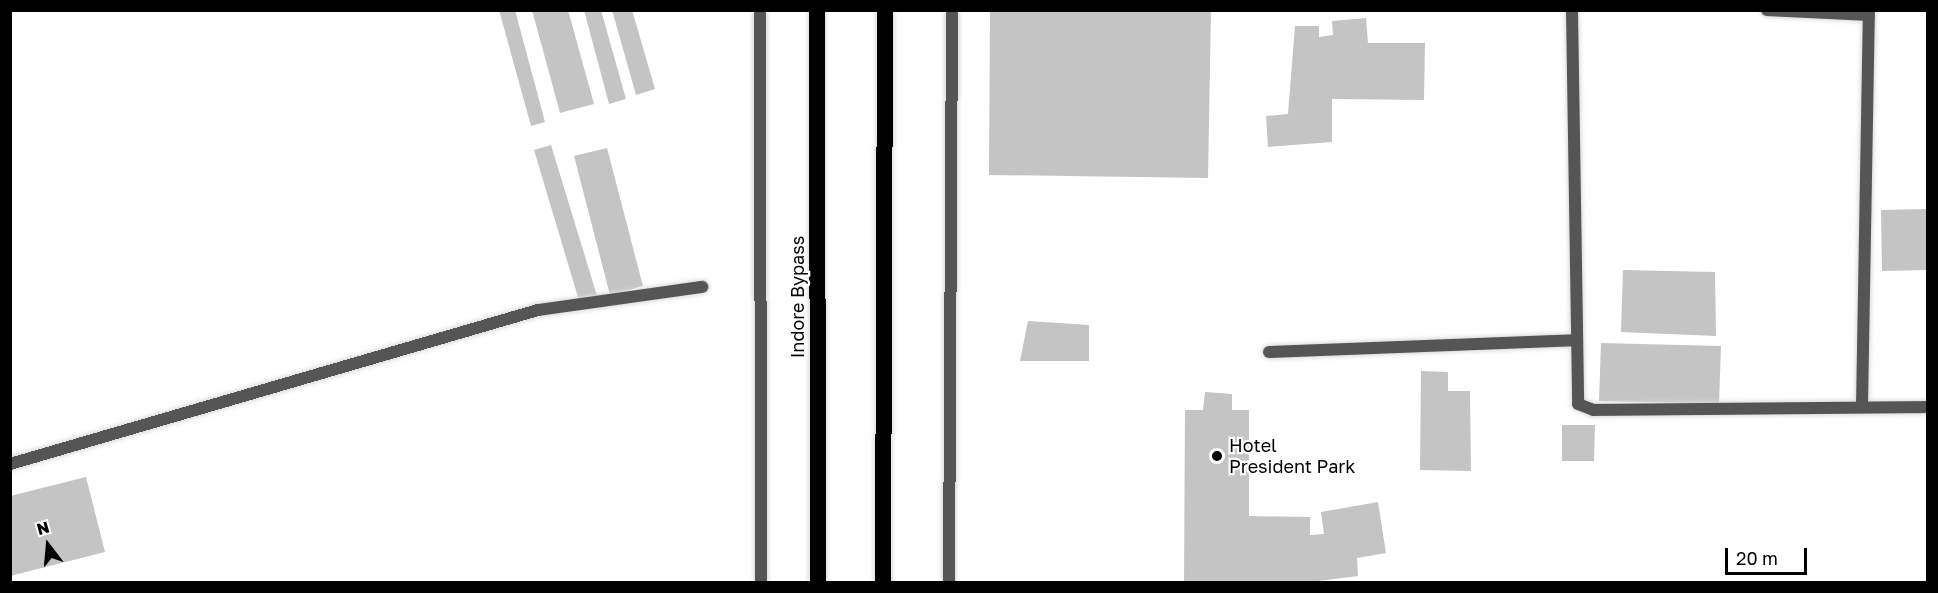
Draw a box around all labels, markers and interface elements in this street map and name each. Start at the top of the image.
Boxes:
street label: Indore Bypass [786,236,808,358]
place label: Hotel President Park [1229,435,1356,478]
marker: Hotel President Park [1210,449,1224,463]
north arrow [18,515,78,575]
text: N [34,516,52,539]
scale bar [1728,536,1810,574]
text: 20 m [1736,547,1778,569]

